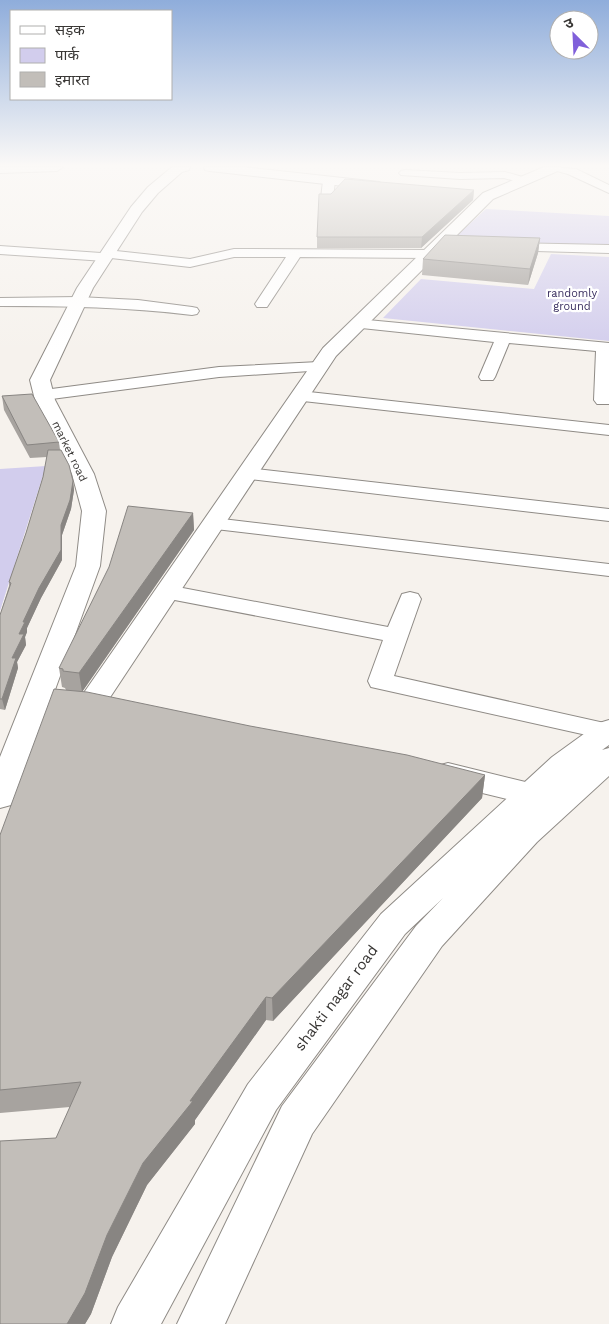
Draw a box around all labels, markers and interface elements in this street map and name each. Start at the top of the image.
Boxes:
legend [10,10,172,100]
north arrow [549,10,599,60]
text: उ [562,14,576,32]
text: सड़क [55,21,85,39]
text: पार्क [55,46,79,64]
text: इमारत [55,71,90,89]
park label: randomly ground [547,287,597,313]
street label: market road [49,419,90,484]
street label: shakti nagar road [290,942,382,1054]

